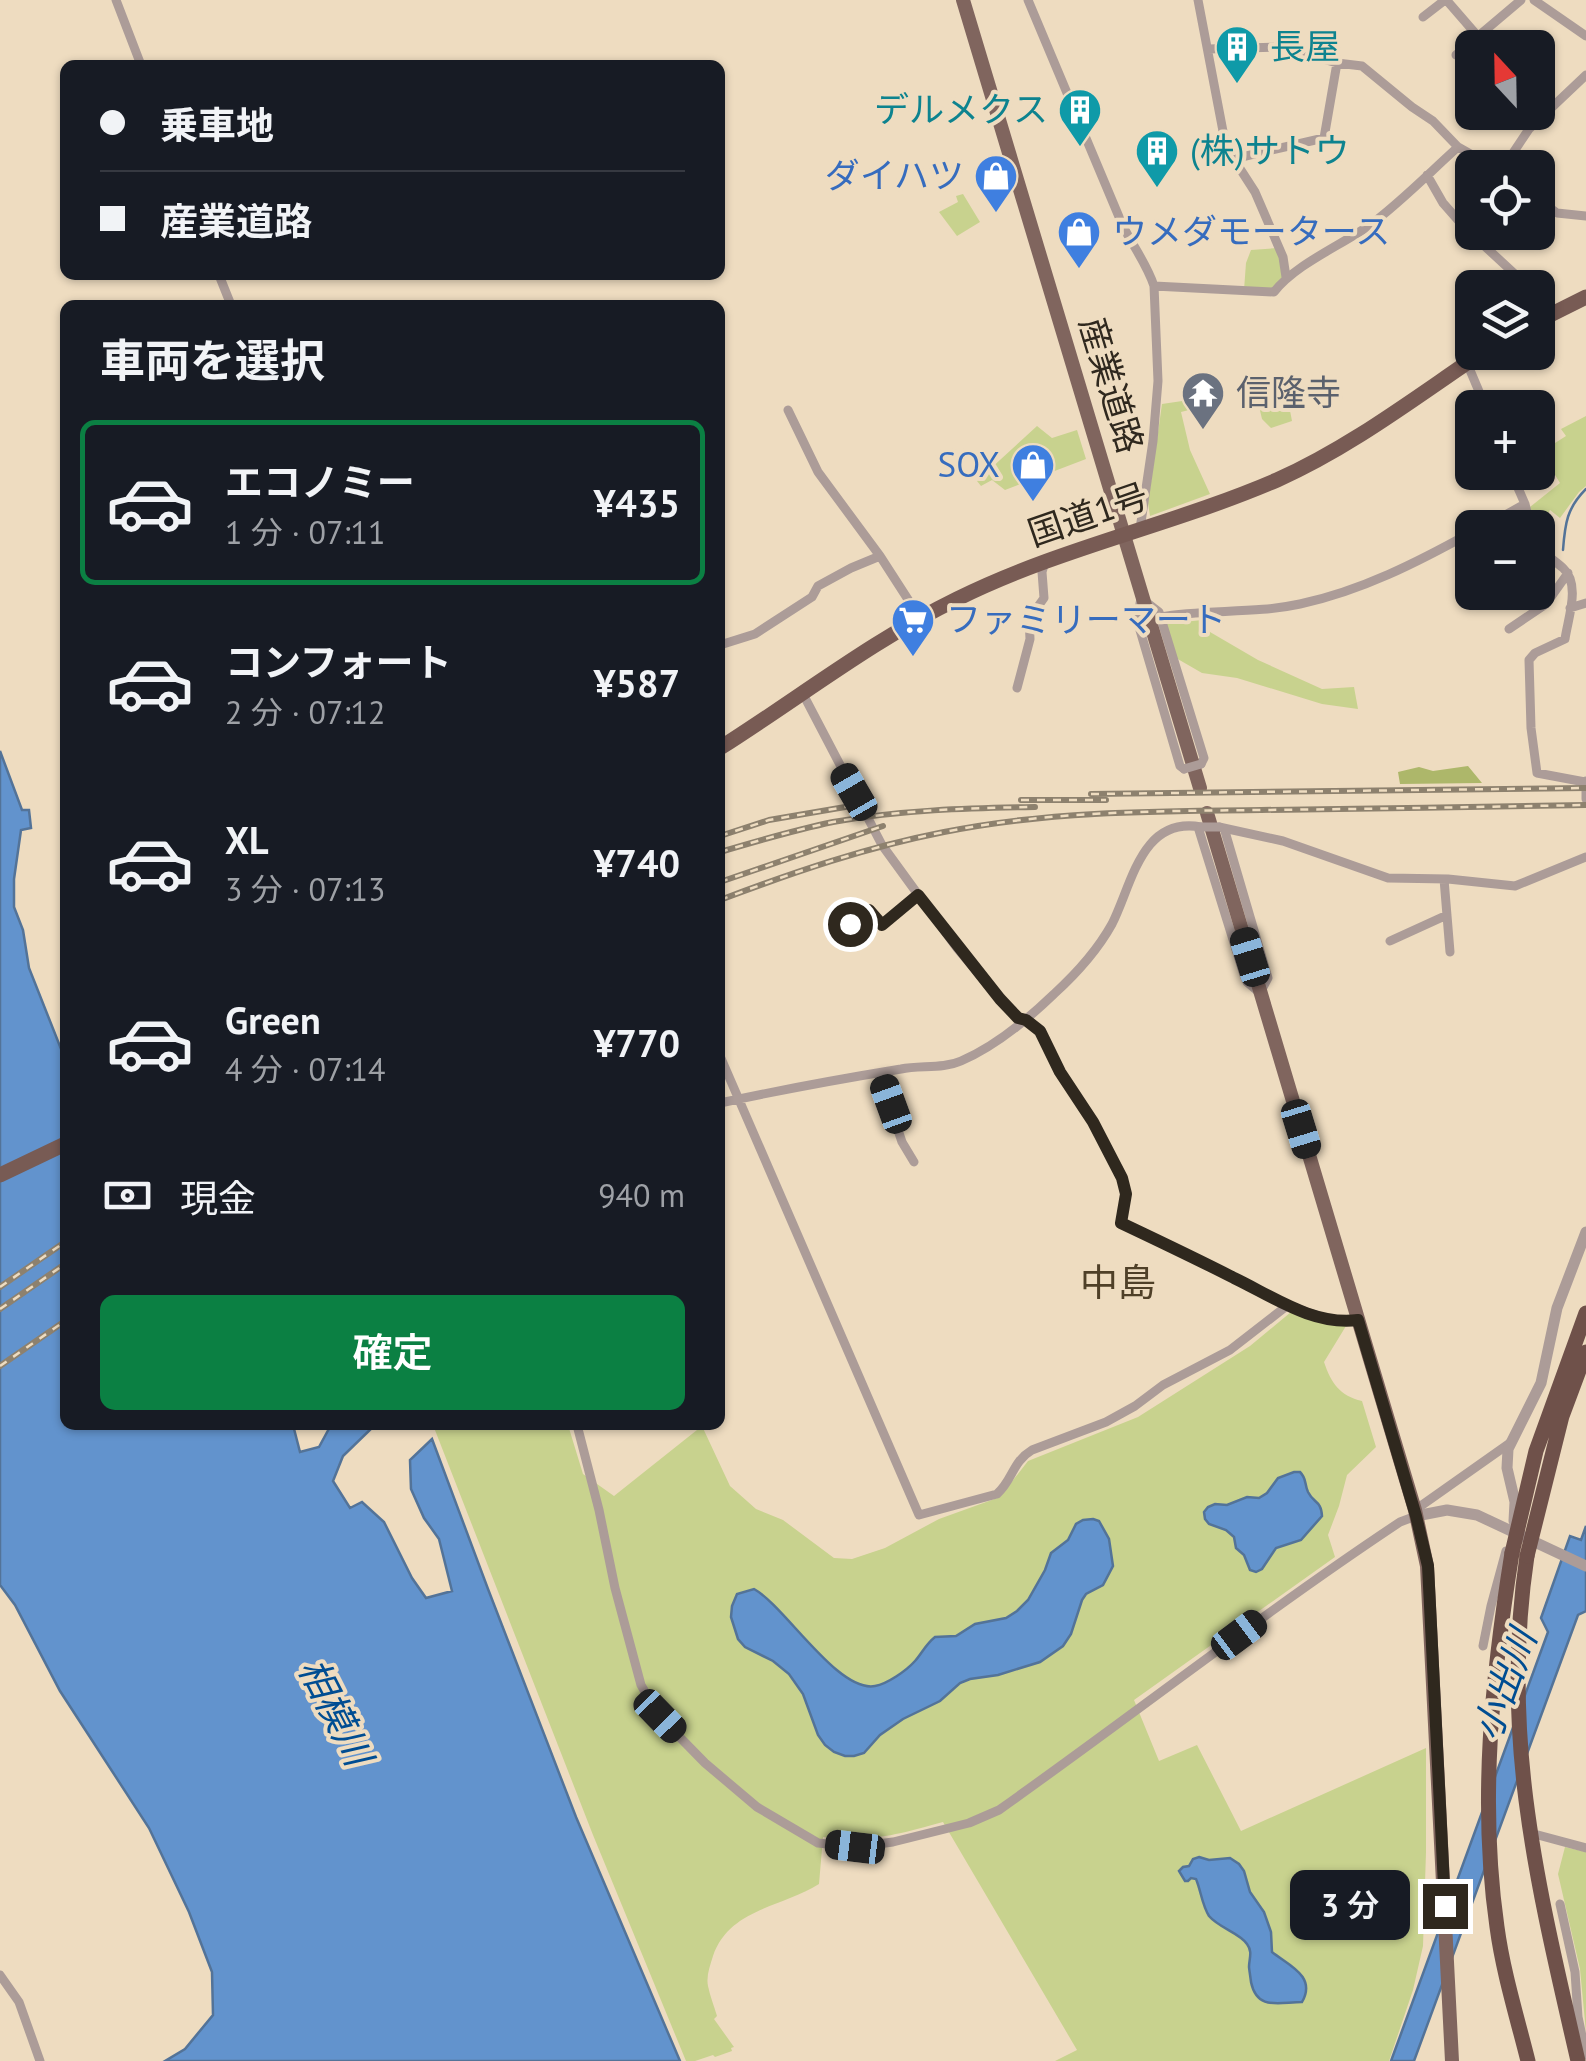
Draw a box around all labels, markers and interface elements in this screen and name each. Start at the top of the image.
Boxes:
place label: 長屋 [1270,23,1340,69]
building icon: 長屋 [1214,24,1260,85]
north arrow [1455,30,1555,130]
map controls [1455,30,1555,610]
place label: デルメクス [874,86,1048,132]
building icon: デルメクス [1057,87,1103,148]
text: 乗車地 [160,100,274,149]
place label: (株)サトウ [1190,127,1350,173]
building icon: (株)サトウ [1134,128,1180,189]
button: locate [1455,150,1555,250]
place label: ダイハツ [825,152,964,198]
shop icon: ダイハツ [973,153,1019,214]
text: 産業道路 [160,196,312,245]
place label: ウメダモータース [1112,208,1390,254]
shop icon: ウメダモータース [1056,209,1102,270]
button: layers [1455,270,1555,370]
street label: 産業道路 [1069,311,1154,458]
text: 車両を選択 [100,331,325,389]
place label: 信隆寺 [1236,369,1341,415]
temple icon: 信隆寺 [1180,370,1226,431]
button: + [1455,390,1555,490]
place label: SOX [938,441,1000,487]
shop icon: SOX [1010,442,1056,503]
text: エコノミー [225,457,415,506]
icon: car [105,458,195,548]
street label: 国道1号 [1022,472,1154,556]
text: ¥435 [594,478,680,527]
button: − [1455,510,1555,610]
text: 1 分 · 07:11 [225,511,385,553]
place label: ファミリーマート [946,596,1226,642]
supermarket icon: ファミリーマート [890,597,936,658]
text: コンフォート [225,637,452,686]
icon: car [105,638,195,728]
text: ¥587 [594,658,680,707]
text: 2 分 · 07:12 [225,691,385,733]
car [826,759,882,825]
text: XL [225,815,269,864]
icon: car [105,818,195,908]
text: ¥740 [594,838,680,887]
text: 3 分 · 07:13 [225,868,385,910]
route start [828,902,873,947]
car [1227,924,1273,990]
text: Green [225,995,321,1044]
icon: car [105,998,195,1088]
text: ¥770 [594,1018,680,1067]
text: 4 分 · 07:14 [225,1048,385,1090]
car [867,1071,915,1137]
car [1278,1096,1324,1162]
icon: cash [100,1168,155,1223]
text: 現金 [180,1173,256,1222]
text: 940 m [598,1174,685,1216]
district label: 中島 [1080,1257,1156,1306]
button: 確定 [100,1295,685,1410]
car [1206,1605,1272,1665]
water label: 小出川 [1461,1619,1547,1746]
water label: 相模川 [289,1649,386,1777]
car [628,1684,692,1748]
car [823,1828,887,1866]
callout: 3 分 [1290,1871,1410,1941]
text: 3 分 [1321,1884,1379,1926]
route end [1423,1884,1468,1929]

